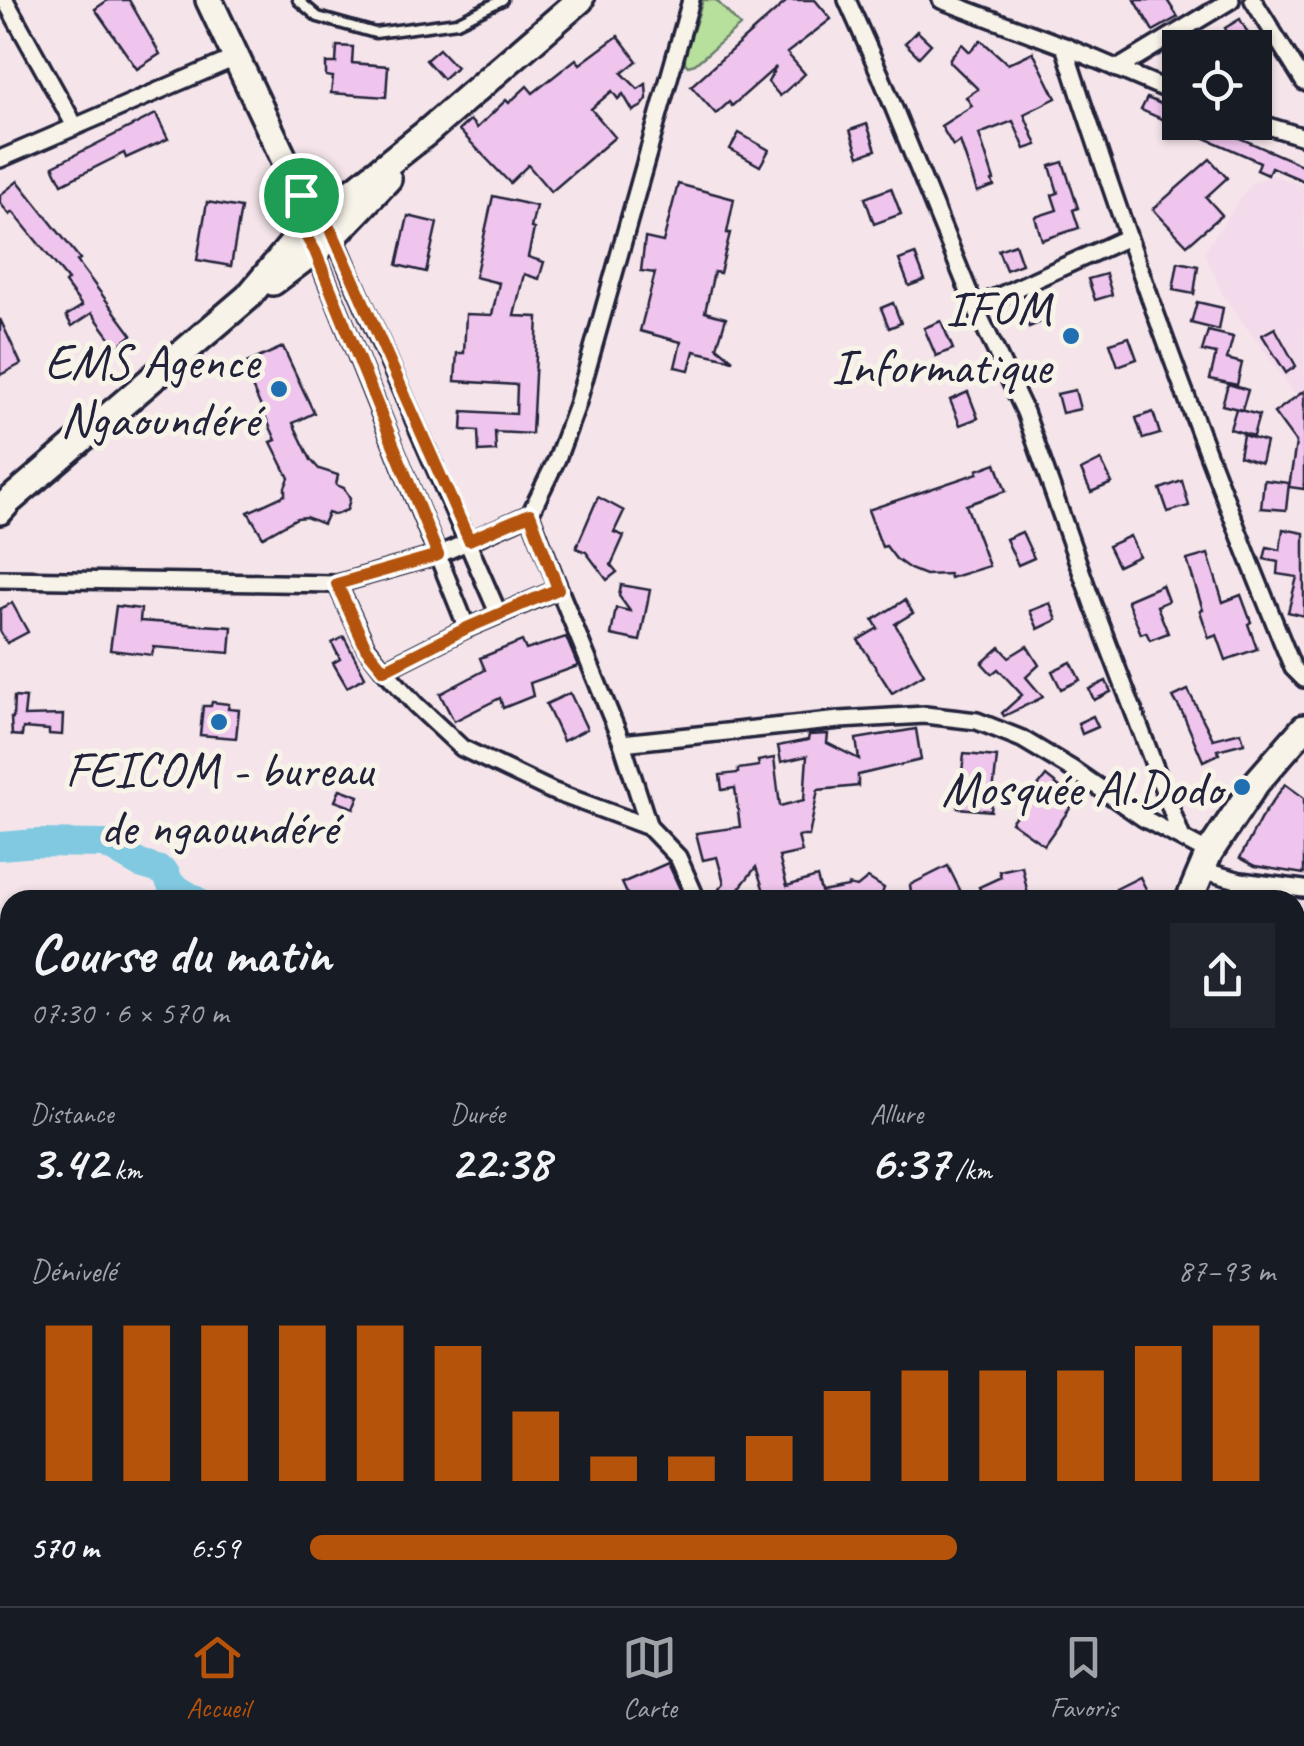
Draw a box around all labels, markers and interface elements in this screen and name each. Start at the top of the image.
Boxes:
map controls [1162,30,1272,140]
button: locate [1162,30,1272,140]
pin [259,153,344,238]
icon: arrive [274,168,329,223]
place label: IFOM Informatique [831,277,1054,398]
marker: IFOM Informatique [1060,325,1082,347]
place label: EMS Agence Ngaoundéré [45,330,266,451]
marker: EMS Agence Ngaoundéré [268,378,290,400]
marker: FEICOM - bureau de ngaoundéré [208,711,230,733]
place label: FEICOM - bureau de ngaoundéré [65,738,375,859]
place label: Mosquée Al.Dodo [942,757,1227,820]
marker: Mosquée Al.Dodo [1231,776,1253,798]
text: Course du matin [30,919,331,989]
button: share [1170,923,1275,1028]
text: 07:30 · 6 × 570 m [30,992,228,1033]
text: Distance [30,1096,114,1131]
text: Durée [450,1096,505,1131]
text: Allure [870,1096,923,1131]
text: 3.42 [30,1131,107,1194]
text: 22:38 [450,1131,550,1194]
text: 6:37 [870,1131,948,1194]
text: km [107,1152,142,1187]
text: /km [948,1152,992,1187]
text: Dénivelé [30,1250,116,1291]
text: 87–93 m [1177,1250,1275,1291]
text: 570 m [30,1527,99,1568]
text: 6:59 [190,1527,240,1568]
tab: Accueil [186,1630,250,1725]
tab: Carte [622,1630,677,1725]
tab: Favoris [1050,1630,1118,1725]

